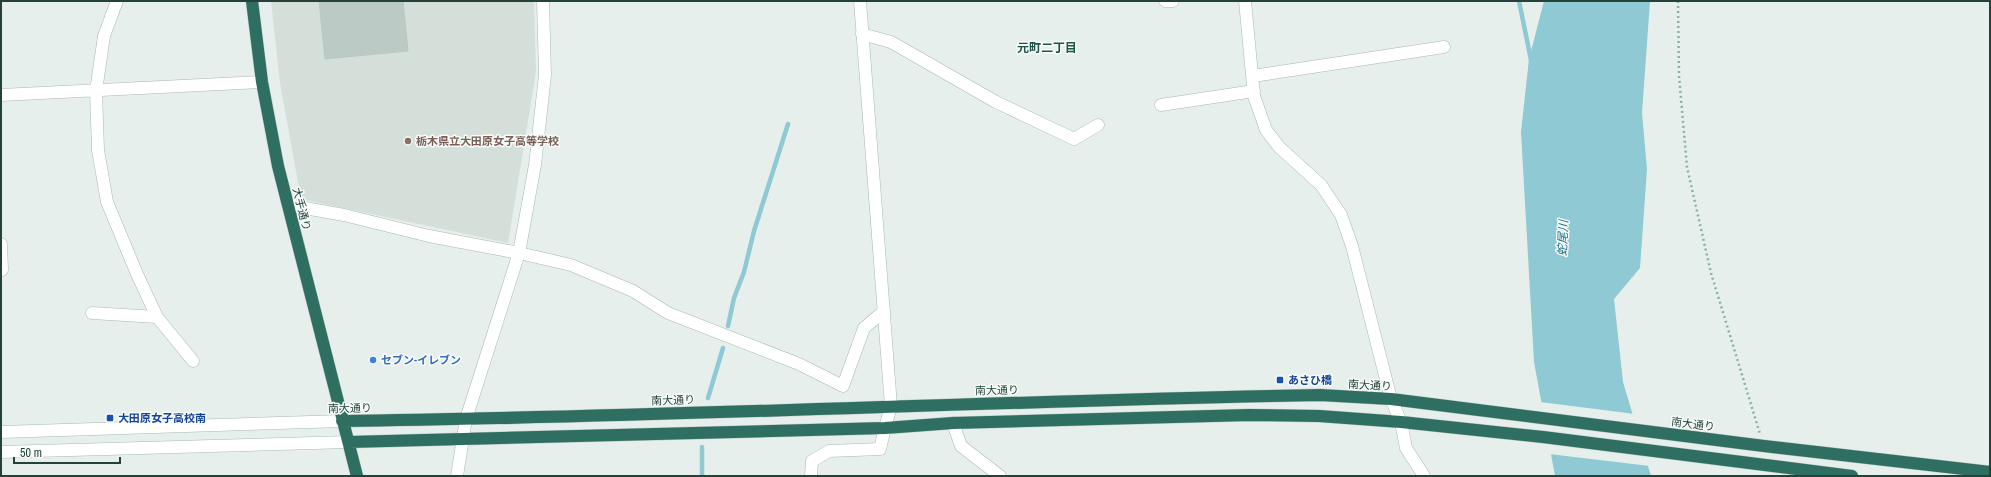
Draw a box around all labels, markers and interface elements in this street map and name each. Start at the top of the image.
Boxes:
district label: 元町二丁目 [1017,40,1077,56]
place label: 栃木県立大田原女子高等学校 [416,134,559,148]
marker: 栃木県立大田原女子高等学校 [403,136,413,146]
street label: 大手通り [290,186,314,232]
water label: 蛇尾川 [1554,218,1572,256]
place label: セブン-イレブン [381,353,461,367]
marker: セブン-イレブン [368,355,378,365]
place label: あさひ橋 [1288,373,1332,387]
marker: あさひ橋 [1275,375,1285,385]
street label: 南大通り [1348,377,1392,393]
street label: 南大通り [975,383,1019,397]
street label: 南大通り [651,392,695,408]
street label: 南大通り [328,401,372,415]
place label: 大田原女子高校南 [118,411,206,425]
marker: 大田原女子高校南 [105,413,115,423]
street label: 南大通り [1670,414,1716,434]
scale bar [14,439,120,465]
text: 50 m [20,445,42,461]

